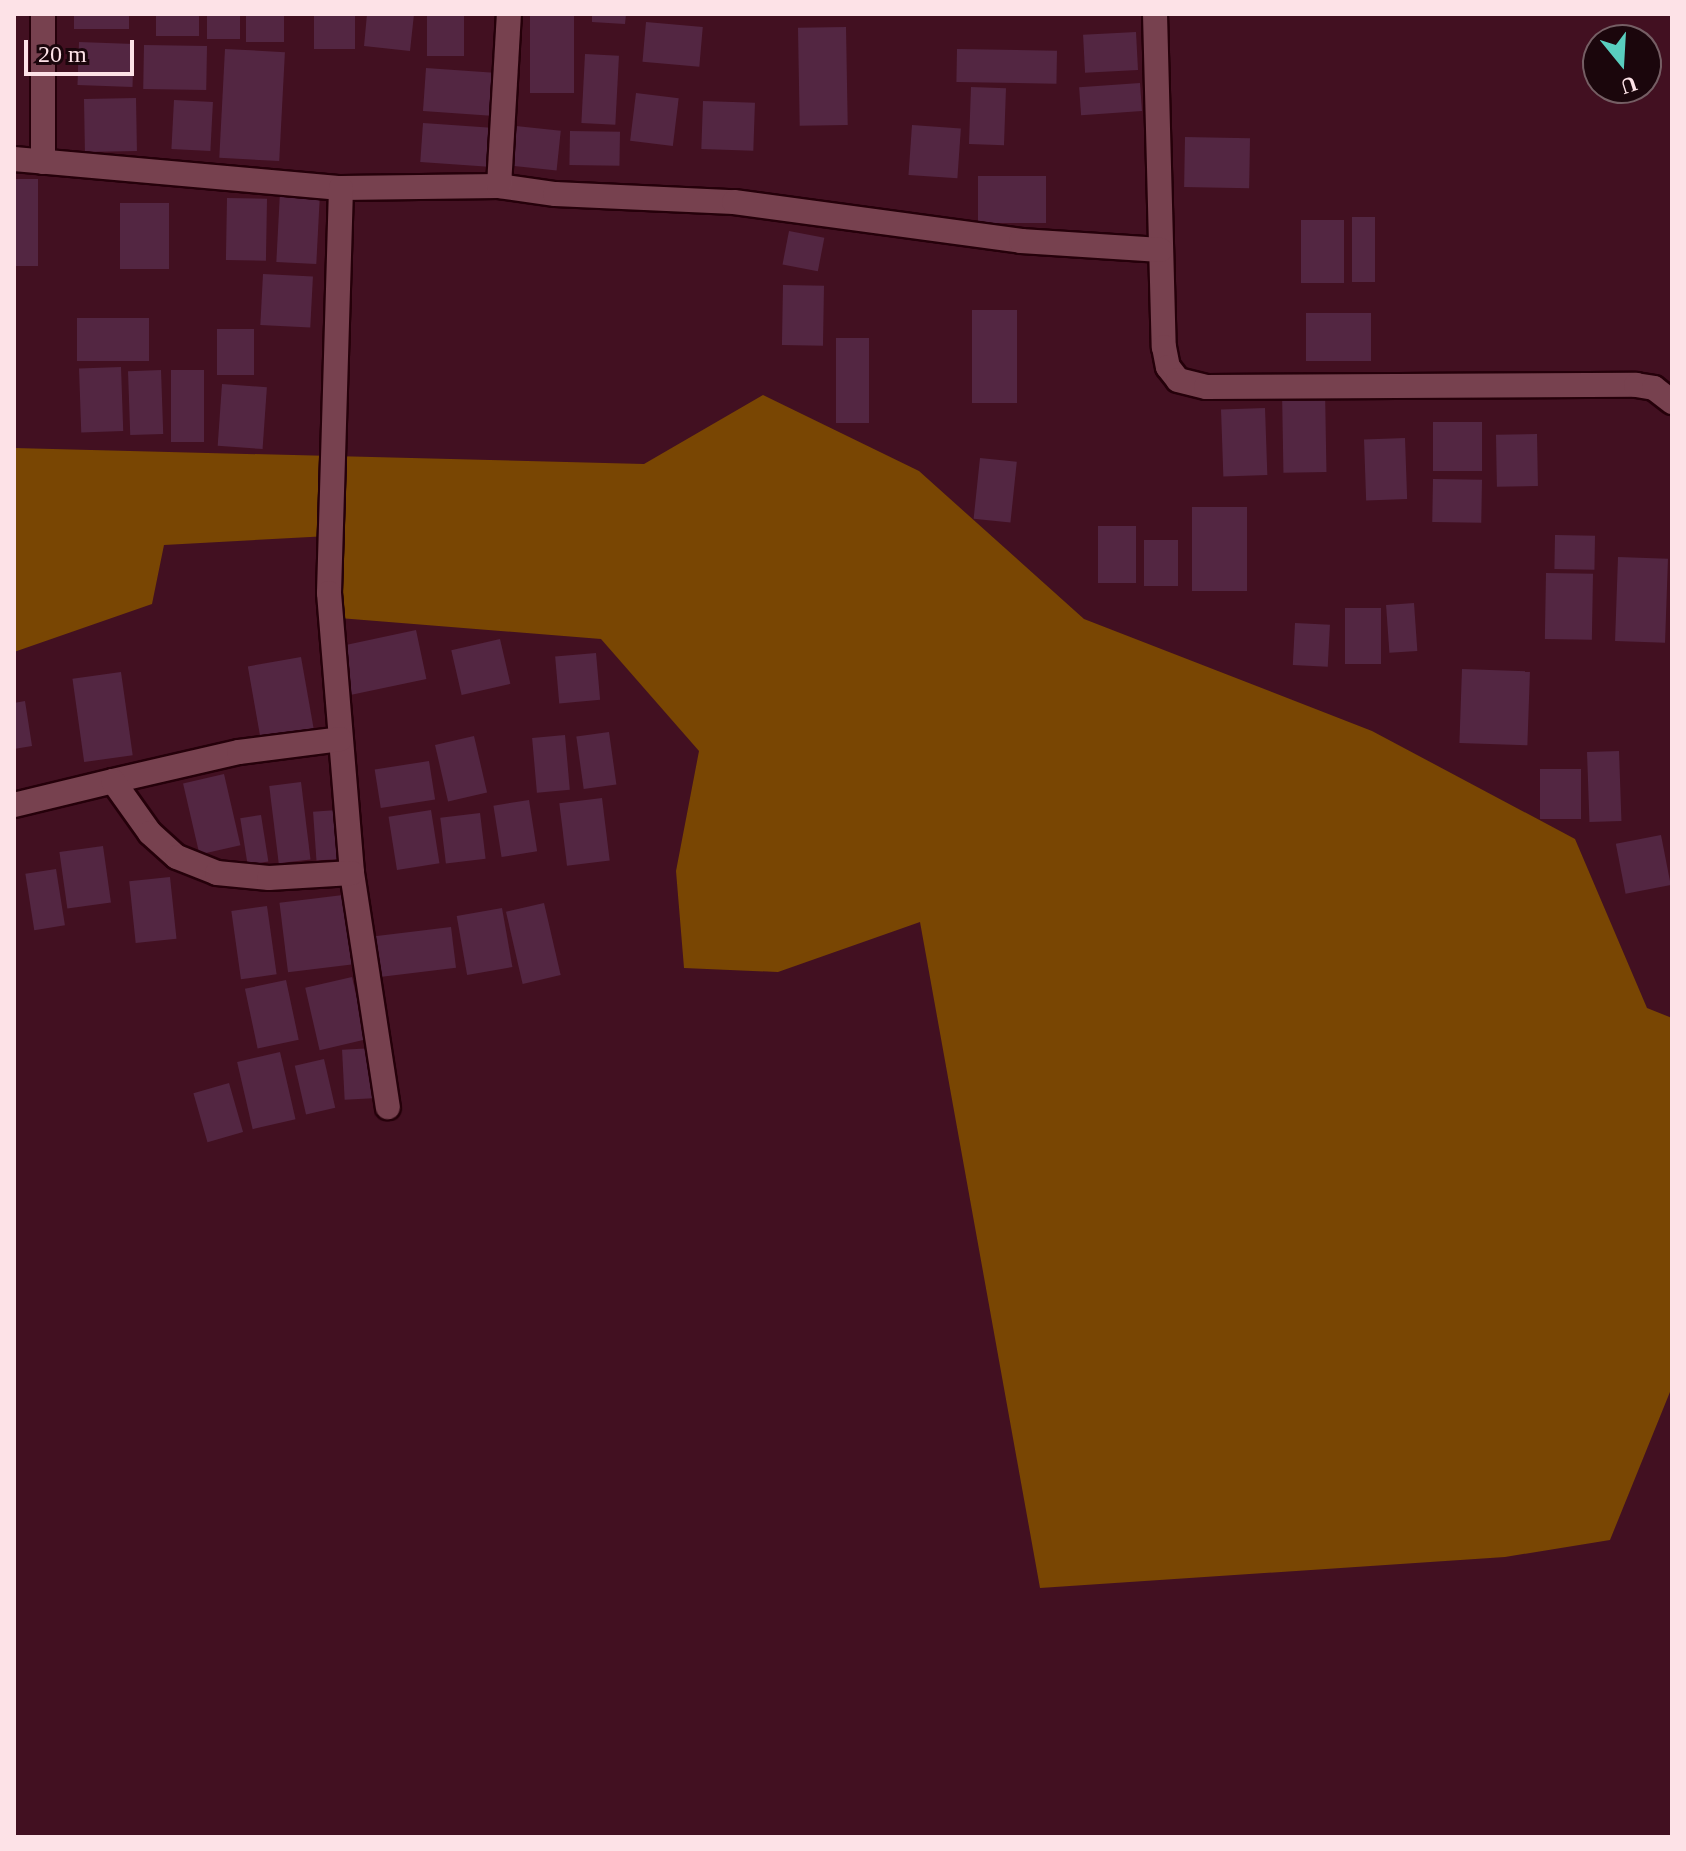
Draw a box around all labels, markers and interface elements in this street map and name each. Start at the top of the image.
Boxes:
scale bar [28,24,138,74]
north arrow [1582,24,1662,104]
text: 20 m [38,41,87,67]
text: U [1618,71,1640,100]

